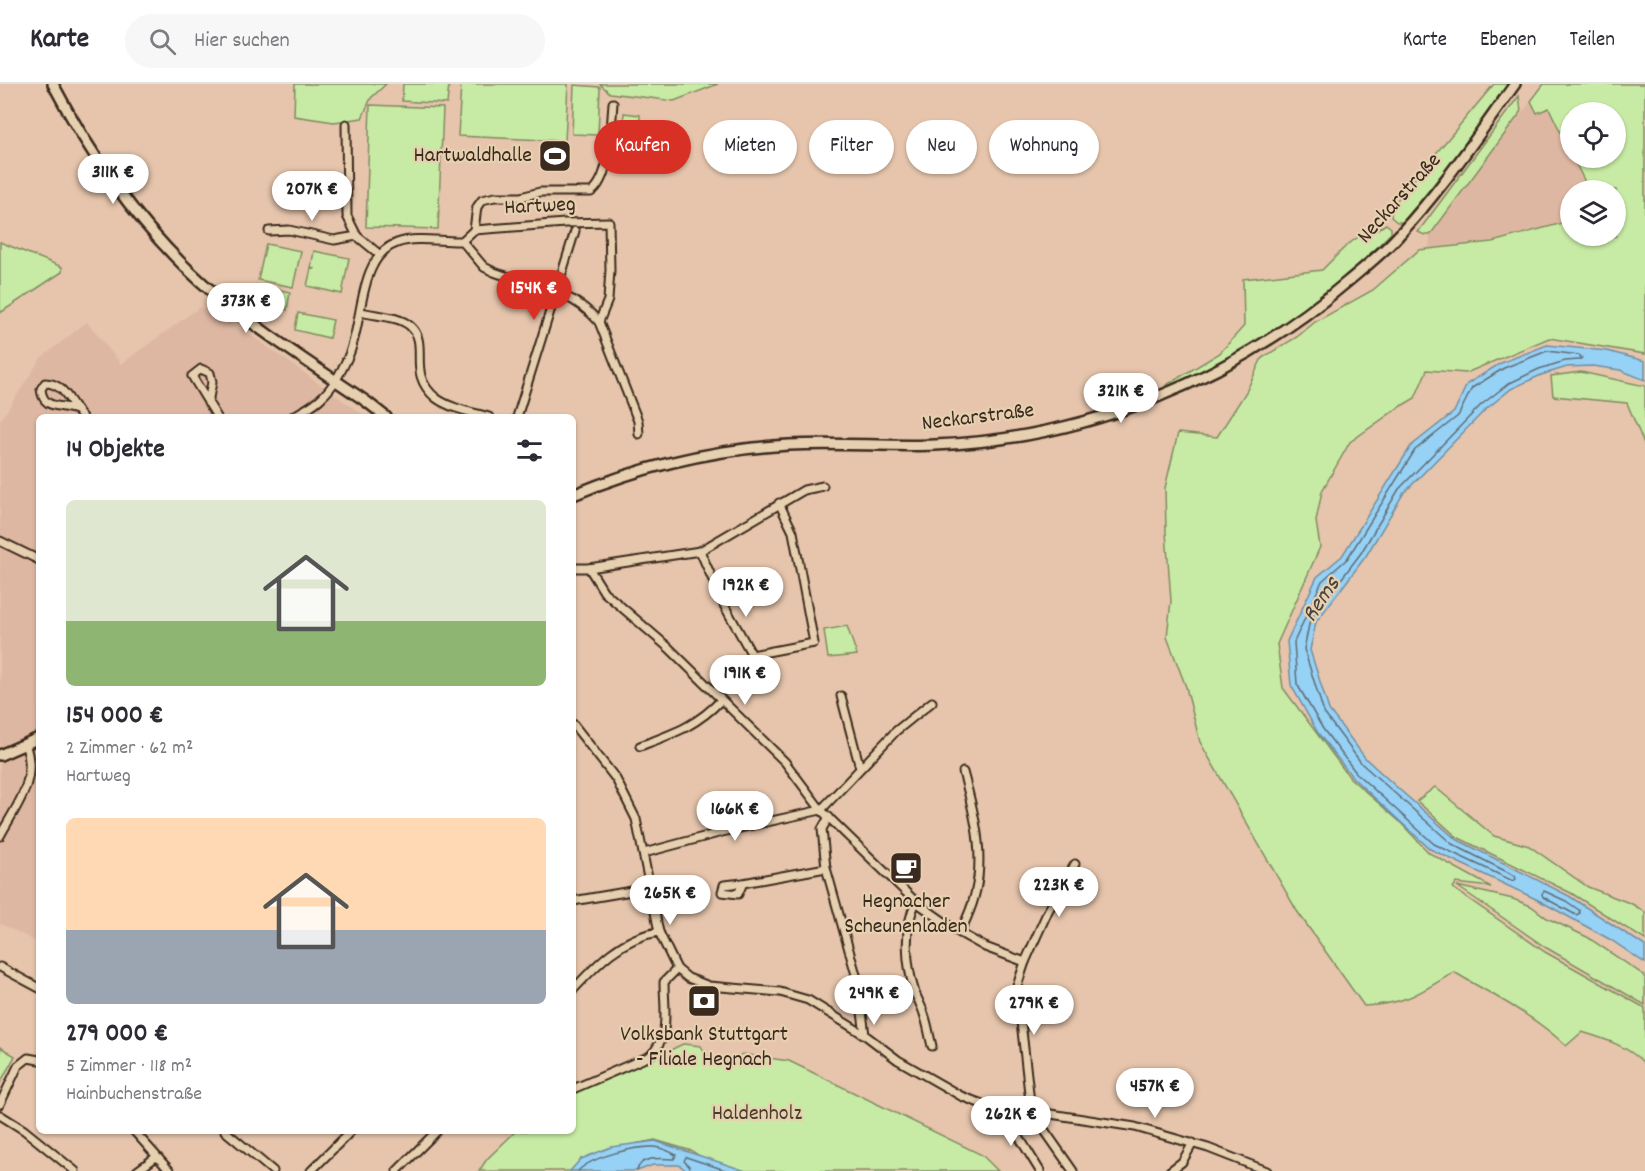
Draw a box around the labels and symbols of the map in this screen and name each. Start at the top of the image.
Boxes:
sports icon: Hartwaldhalle [537,138,573,174]
place label: Hartwaldhalle [414,141,532,172]
street label: Neckarstraße [1351,147,1449,251]
pin: 311K € [64,154,162,205]
pin: 207K € [263,171,361,222]
street label: Hartweg [504,190,576,224]
pin: 154K € [485,270,583,321]
pin: 373K € [197,283,295,334]
pin: 321K € [1072,373,1170,424]
street label: Neckarstraße [920,396,1036,440]
pin: 192K € [697,567,795,618]
water label: Rems [1294,570,1350,630]
pin: 191K € [696,655,794,706]
pin: 166K € [686,791,784,842]
cafe icon: Hegnacher Scheunenladen [888,850,924,886]
pin: 223K € [1010,867,1108,918]
pin: 265K € [621,875,719,926]
place label: Hegnacher Scheunenladen [844,887,968,943]
pin: 249K € [825,975,923,1026]
bank icon: Volksbank Stuttgart - Filiale Hegnach [686,983,722,1019]
pin: 279K € [985,985,1083,1036]
place label: Volksbank Stuttgart - Filiale Hegnach [620,1020,788,1076]
pin: 457K € [1106,1068,1204,1119]
pin: 262K € [962,1096,1060,1147]
park label: Haldenholz [712,1099,803,1130]

